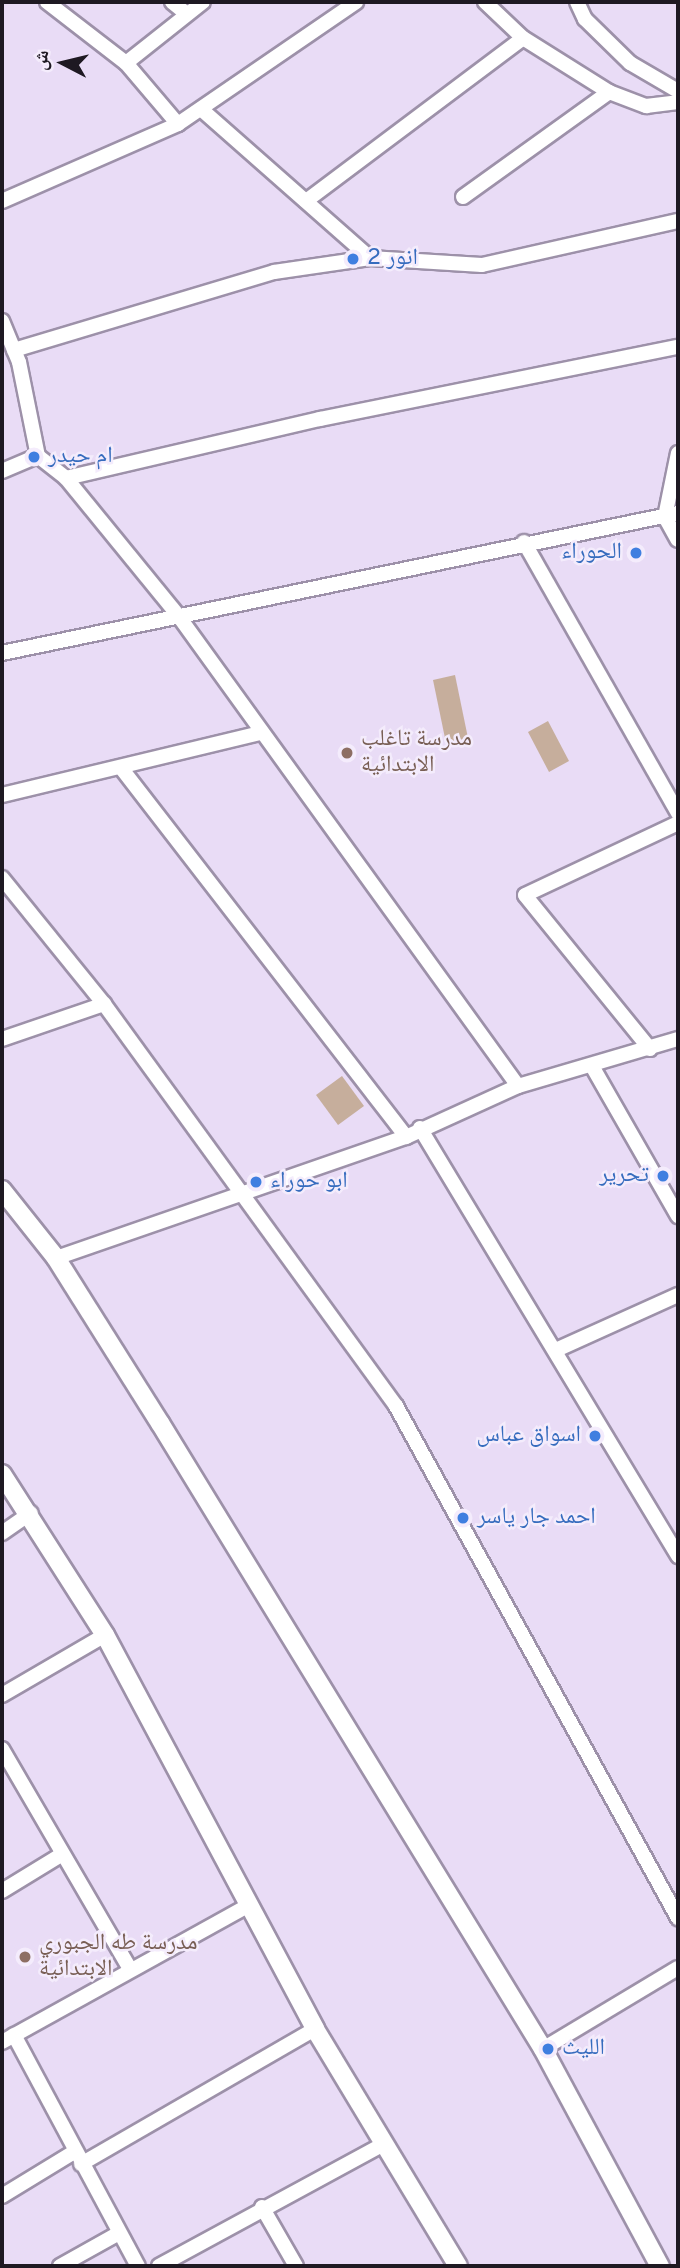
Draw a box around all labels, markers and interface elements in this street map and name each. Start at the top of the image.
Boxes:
north arrow [28,28,98,98]
text: ش [29,49,55,72]
place label: انور 2 [367,245,418,273]
marker: انور 2 [345,251,361,267]
place label: ام حيدر [48,443,113,471]
marker: ام حيدر [26,449,42,465]
place label: الحوراء [561,539,622,567]
marker: الحوراء [628,545,644,561]
place label: مدرسة تاغلب الابتدائية [361,726,472,780]
marker: مدرسة تاغلب الابتدائية [339,745,355,761]
place label: تحرير [599,1162,649,1190]
place label: ابو حوراء [270,1168,348,1196]
marker: تحرير [655,1168,671,1184]
marker: ابو حوراء [248,1174,264,1190]
place label: اسواق عباس [476,1422,581,1450]
marker: اسواق عباس [587,1428,603,1444]
place label: احمد جار ياسر [477,1504,596,1532]
marker: احمد جار ياسر [455,1510,471,1526]
place label: مدرسة طه الجبوري الابتدائية [39,1930,197,1984]
marker: مدرسة طه الجبوري الابتدائية [17,1949,33,1965]
place label: الليث [562,2035,605,2063]
marker: الليث [540,2041,556,2057]

